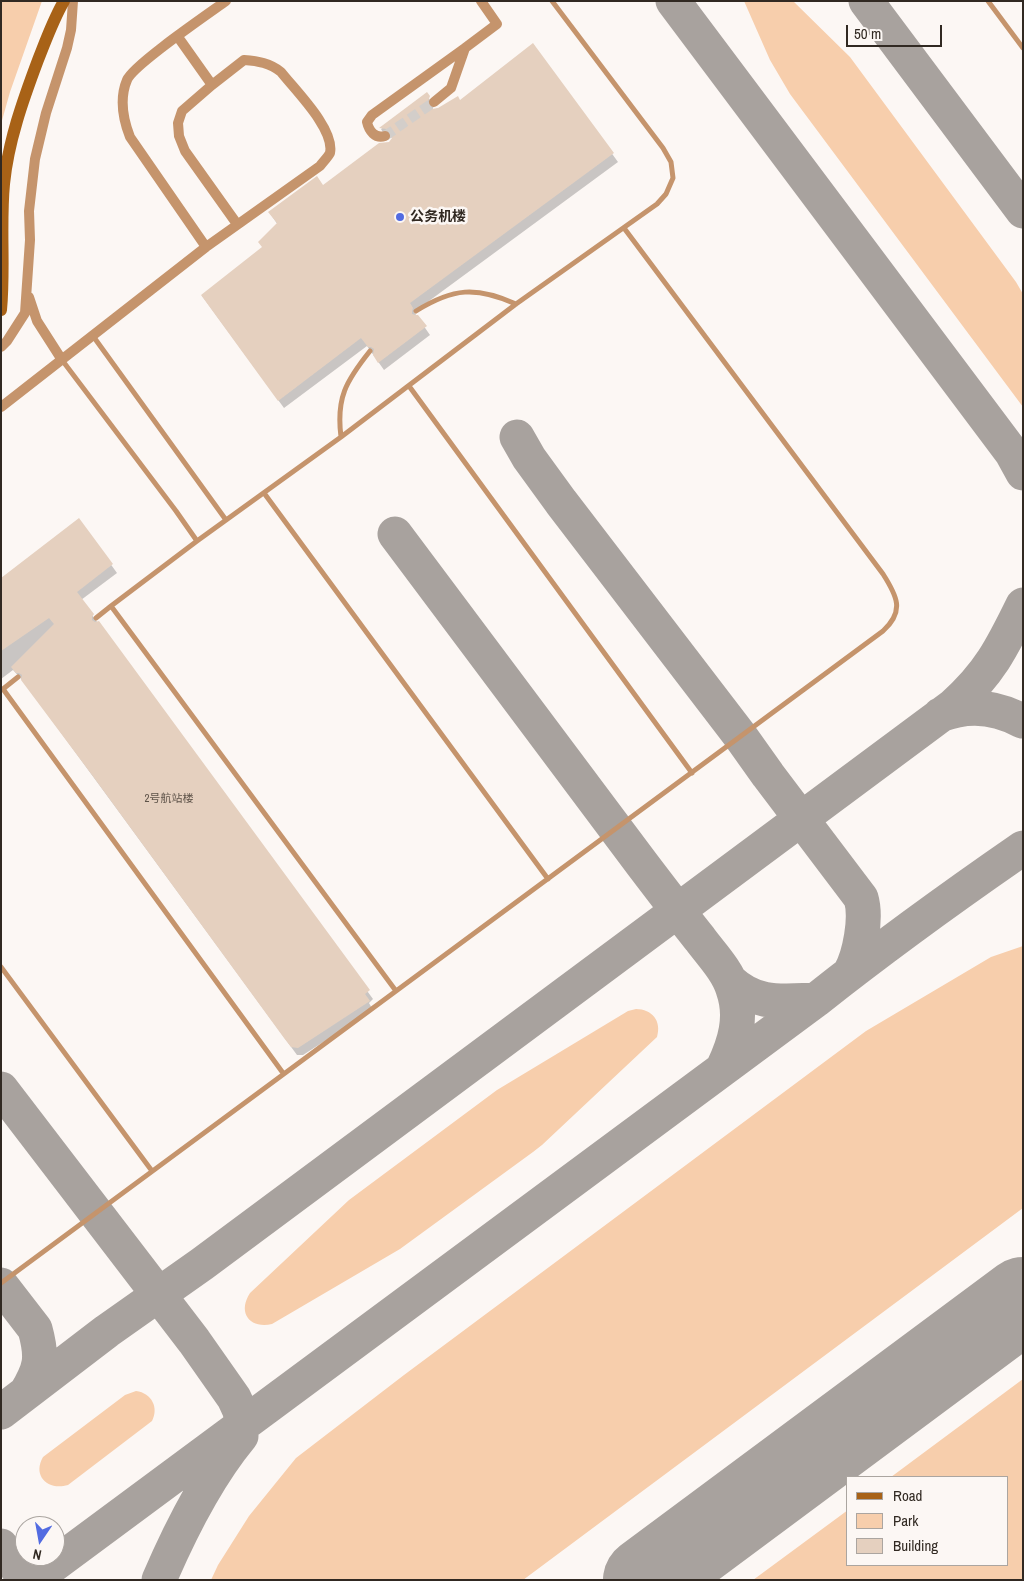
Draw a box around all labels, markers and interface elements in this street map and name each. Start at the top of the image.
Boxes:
scale bar [849,15,945,47]
text: 50 m [854,23,881,44]
place label: 公务机楼 [410,209,466,225]
marker: 公务机楼 [394,211,406,223]
house number: 2号航站楼 [144,792,194,806]
legend [846,1476,1009,1566]
text: Road [893,1485,922,1506]
text: Park [893,1510,918,1531]
north arrow [15,1516,65,1566]
text: Building [893,1535,938,1556]
text: N [31,1545,43,1564]

